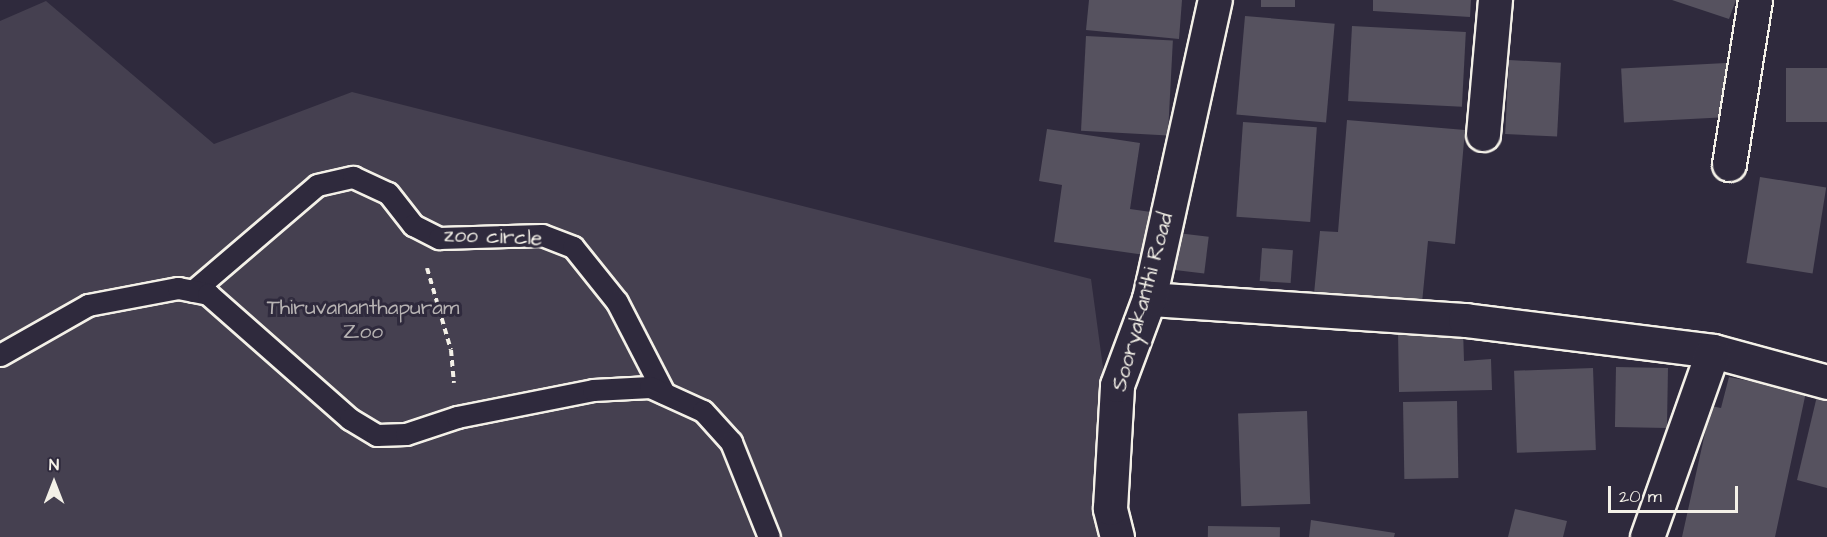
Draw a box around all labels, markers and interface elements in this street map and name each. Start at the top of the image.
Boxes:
street label: Sooryakanthi Road [1107,210,1179,394]
street label: zoo circle [443,223,543,251]
park label: Thiruvananthapuram Zoo [267,295,459,345]
north arrow [24,453,84,513]
text: N [49,454,59,476]
scale bar [1611,474,1742,512]
text: 20 m [1619,484,1662,509]

